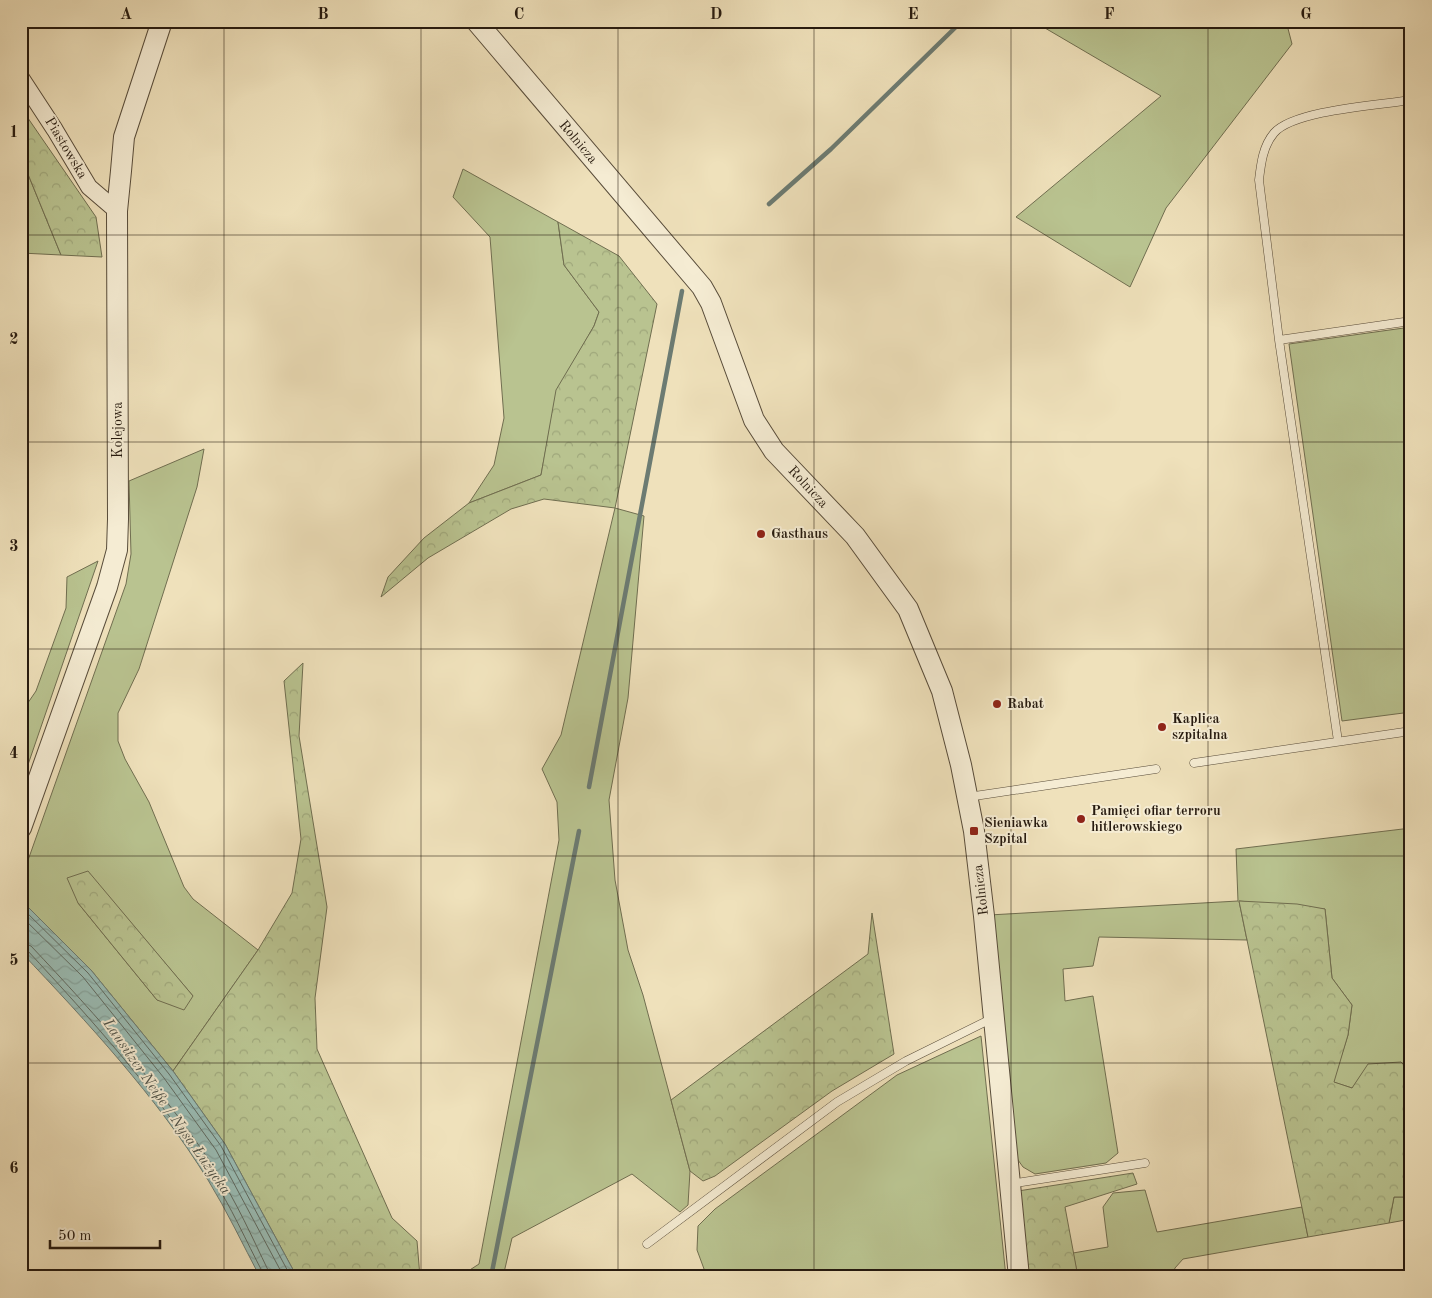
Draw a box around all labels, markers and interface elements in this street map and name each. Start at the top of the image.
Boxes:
text: A [120,7,132,23]
text: B [317,7,329,23]
text: C [514,7,524,23]
text: D [710,7,722,23]
text: E [907,7,919,23]
text: F [1104,7,1115,23]
text: G [1300,7,1312,23]
street label: Piastowska [42,115,90,181]
street label: Rolnicza [556,118,600,166]
text: 1 [9,125,19,141]
text: 2 [9,332,19,348]
street label: Kolejowa [111,402,125,458]
street label: Rolnicza [785,463,831,511]
place label: Gasthaus [771,527,828,541]
marker: Gasthaus [755,528,767,540]
text: 3 [9,539,19,555]
place label: Rabat [1007,697,1044,711]
marker: Rabat [991,698,1003,710]
place label: Kaplica szpitalna [1172,712,1228,742]
marker: Kaplica szpitalna [1156,721,1168,733]
text: 4 [9,746,19,762]
place label: Pamięci ofiar terroru hitlerowskiego [1091,804,1221,834]
marker: Pamięci ofiar terroru hitlerowskiego [1075,813,1087,825]
place label: Sieniawka Szpital [984,816,1048,846]
marker: Sieniawka Szpital [968,825,980,837]
street label: Rolnicza [971,864,991,916]
text: 5 [9,953,19,969]
water label: Lausitzer Neiße / Nysa Łużycka [99,1016,233,1198]
text: 6 [9,1161,19,1177]
scale bar [50,1218,160,1250]
text: 50 m [58,1229,92,1244]

